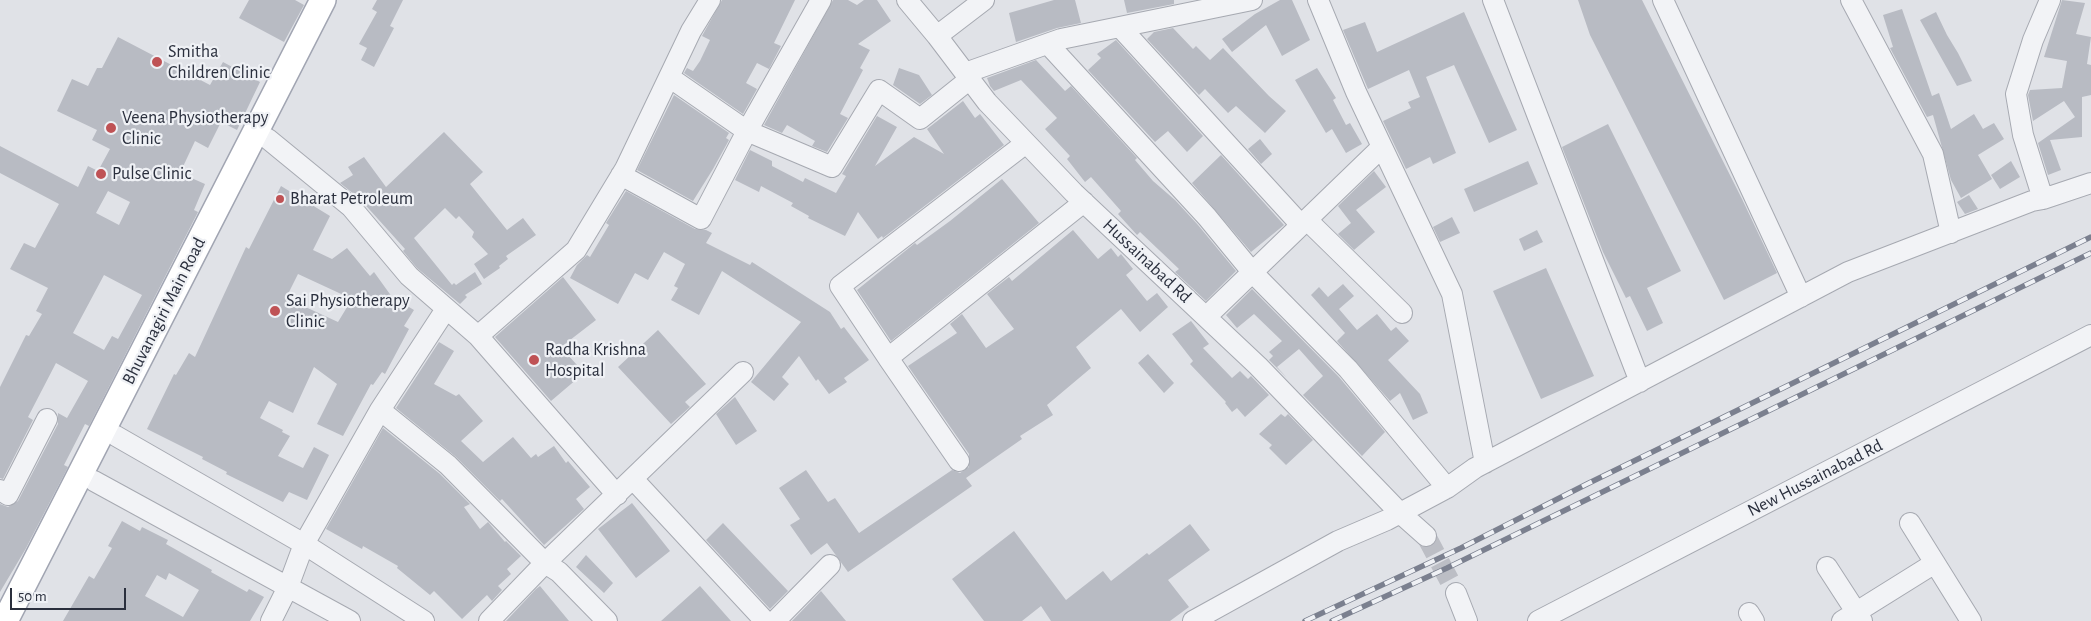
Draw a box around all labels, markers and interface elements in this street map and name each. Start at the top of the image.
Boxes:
place label: Smitha Children Clinic [168,41,270,84]
marker: Smitha Children Clinic [150,55,164,69]
place label: Veena Physiotherapy Clinic [122,107,268,150]
marker: Veena Physiotherapy Clinic [104,121,118,135]
place label: Pulse Clinic [112,163,191,185]
marker: Pulse Clinic [94,167,108,181]
place label: Bharat Petroleum [290,188,413,210]
marker: Bharat Petroleum [274,193,286,205]
street label: Hussainabad Rd [1098,214,1196,308]
street label: Bhuvanagiri Main Road [118,234,210,388]
place label: Sai Physiotherapy Clinic [286,290,410,332]
marker: Sai Physiotherapy Clinic [268,304,282,318]
place label: Radha Krishna Hospital [545,339,646,382]
marker: Radha Krishna Hospital [527,353,541,367]
street label: New Hussainabad Rd [1744,435,1886,521]
scale bar [12,578,129,610]
text: 50 m [18,589,47,604]

